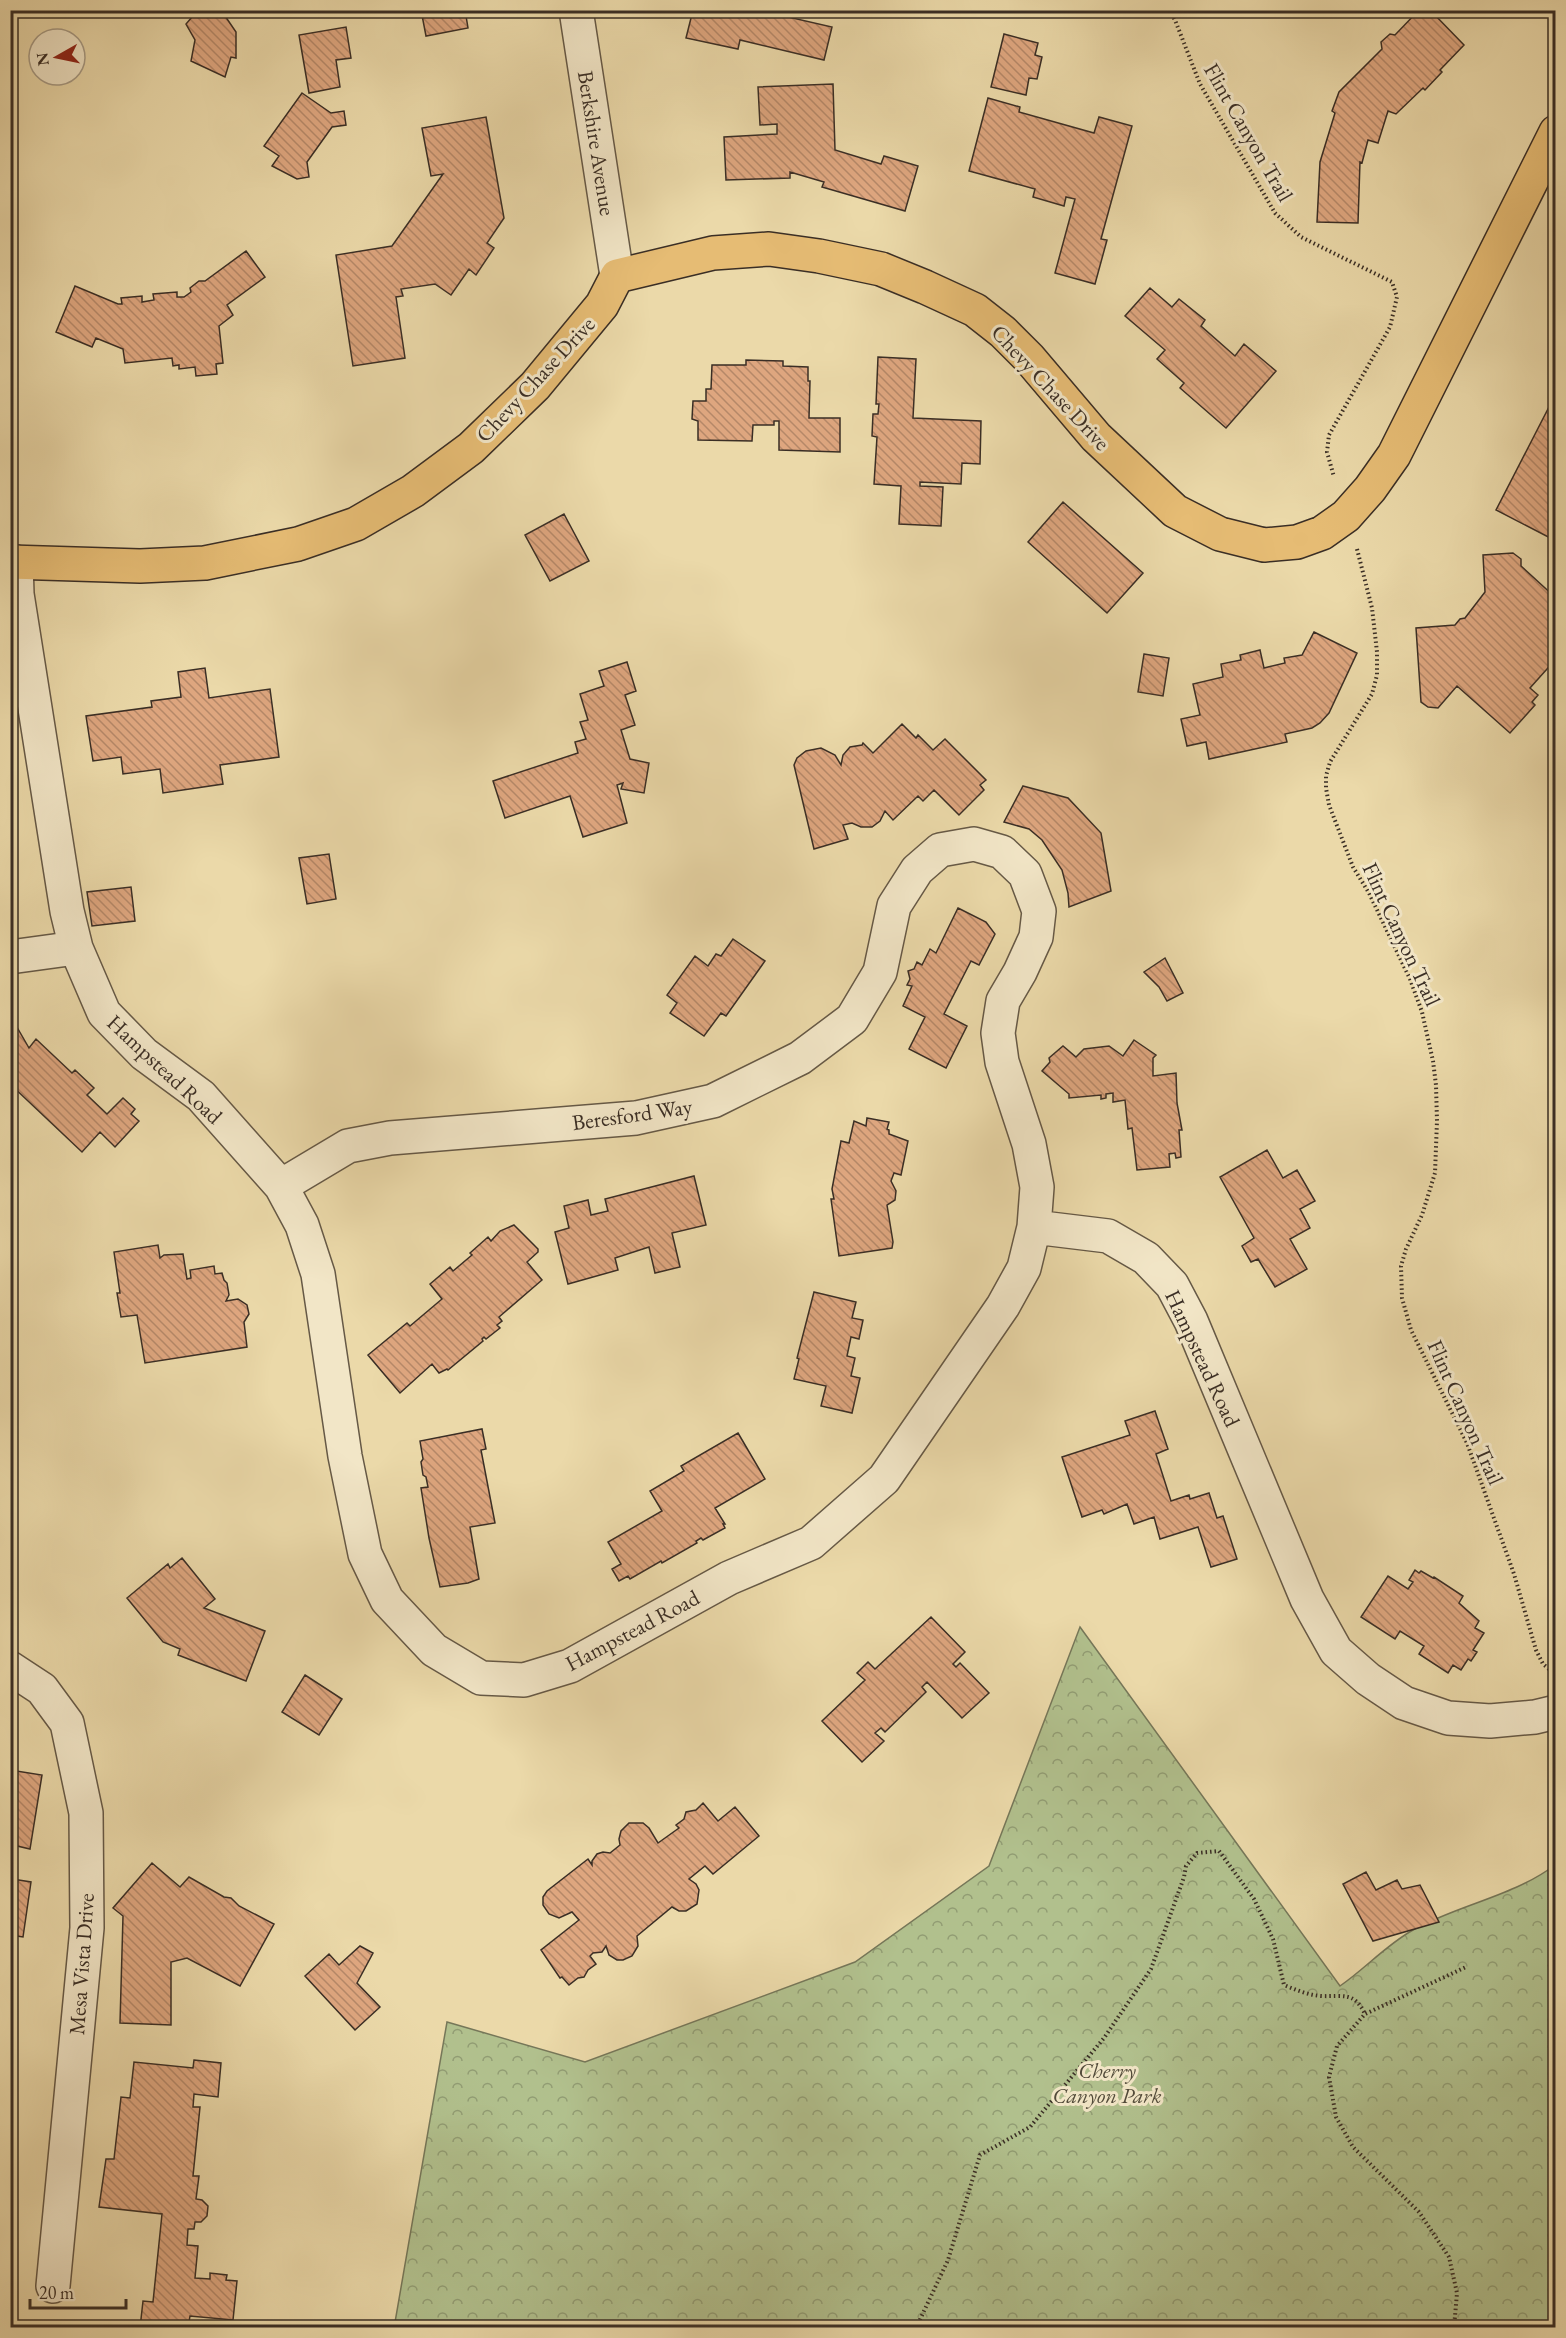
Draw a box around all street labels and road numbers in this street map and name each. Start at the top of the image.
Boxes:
street label: Flint Canyon Trail [1197,58,1300,207]
street label: Berkshire Avenue [571,68,622,218]
street label: Chevy Chase Drive [470,310,601,448]
street label: Chevy Chase Drive [985,318,1117,457]
street label: Flint Canyon Trail [1356,858,1448,1011]
street label: Hampstead Road [101,1008,229,1131]
street label: Beresford Way [570,1092,694,1137]
street label: Hampstead Road [1158,1285,1247,1432]
street label: Flint Canyon Trail [1421,1335,1510,1489]
street label: Hampstead Road [560,1582,705,1678]
street label: Mesa Vista Drive [62,1892,101,2036]

